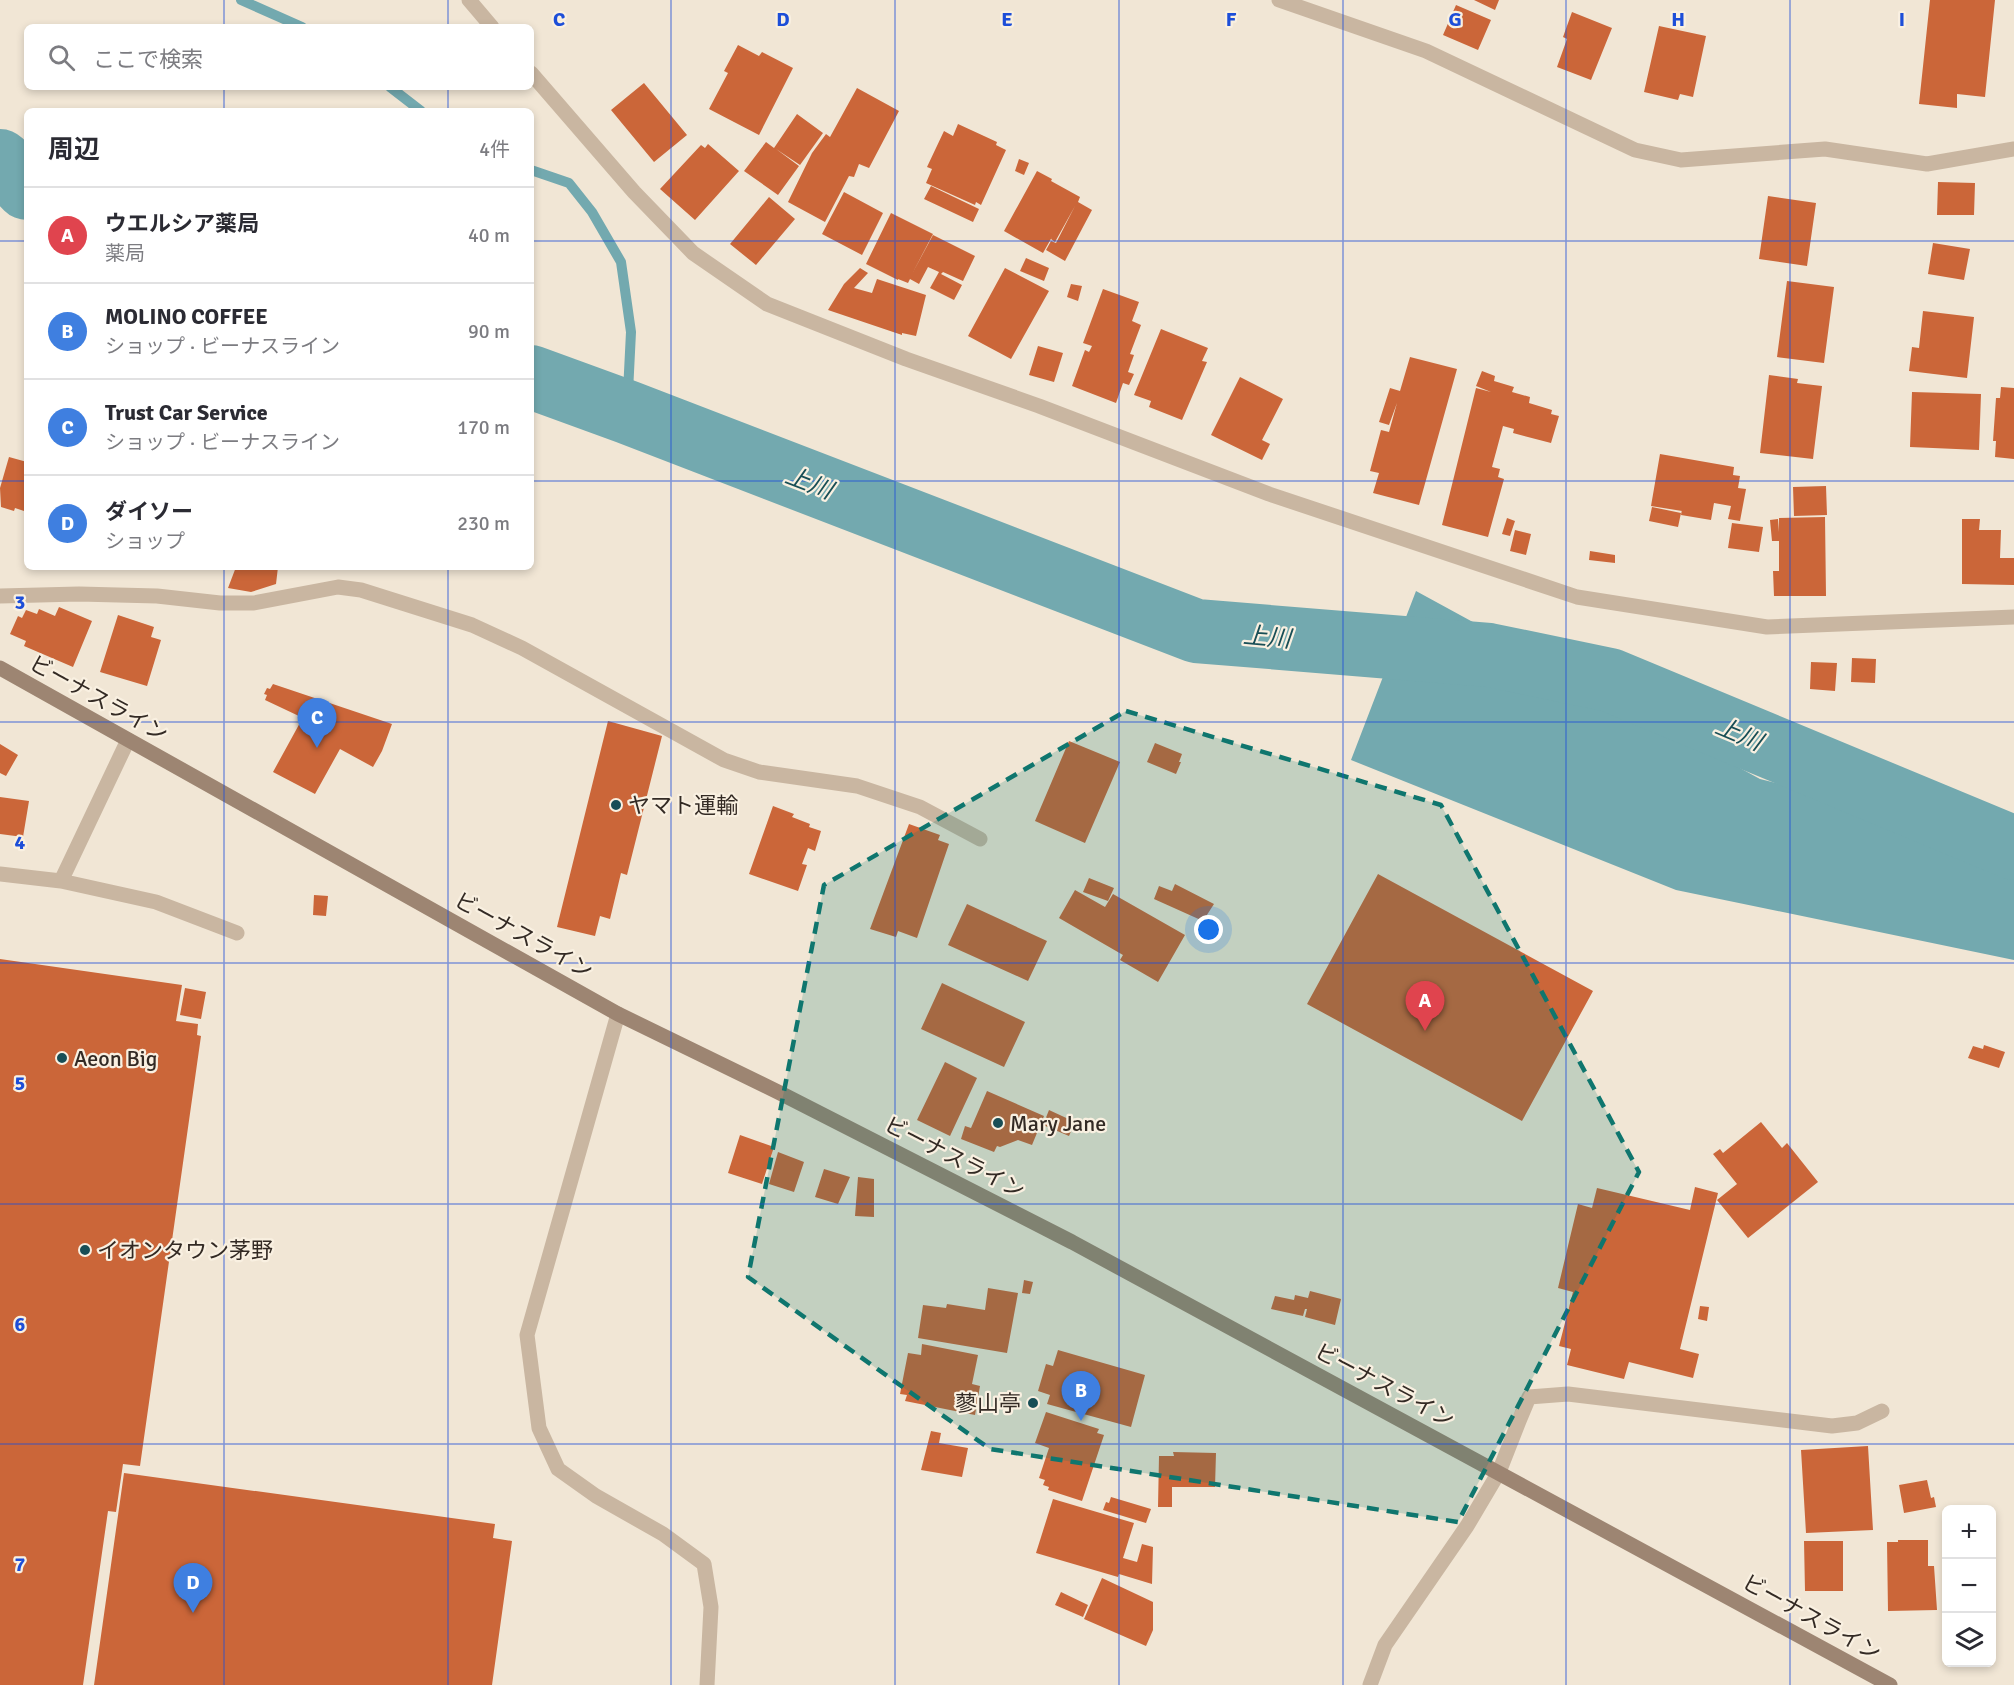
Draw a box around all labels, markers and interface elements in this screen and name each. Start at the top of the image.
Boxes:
text: C [553,7,565,32]
text: D [776,7,790,32]
text: E [1001,7,1013,32]
text: F [1226,7,1237,32]
text: G [1448,7,1462,32]
text: H [1671,7,1685,32]
text: I [1899,7,1905,32]
search box [24,24,534,90]
icon: search [45,41,78,74]
text: ここで検索 [93,46,203,73]
text: 周辺 [48,134,100,166]
text: 4件 [479,137,510,162]
text: ウエルシア薬局 [105,210,259,237]
text: A [61,223,74,248]
text: 40 m [468,223,510,248]
text: 薬局 [105,241,145,266]
text: MOLINO COFFEE [105,303,268,330]
text: B [61,319,74,344]
text: 90 m [468,319,510,344]
text: ショップ · ビーナスライン [105,334,340,359]
text: Trust Car Service [105,399,268,426]
text: C [61,415,74,440]
text: 170 m [457,415,510,440]
text: ショップ · ビーナスライン [105,430,340,455]
water label: 上川 [781,460,840,507]
text: ダイソー [105,498,193,525]
text: D [61,511,74,536]
text: 230 m [457,511,510,536]
text: ショップ [105,529,185,554]
text: 3 [15,590,25,615]
water label: 上川 [1242,620,1295,654]
street label: ビーナスライン [25,649,173,748]
pin: C [298,698,336,748]
water label: 上川 [1711,711,1770,758]
place label: ヤマト運輸 [628,792,738,819]
marker: ヤマト運輸 [609,798,623,812]
text: 4 [15,830,26,855]
street label: ビーナスライン [450,886,598,985]
your location [1194,915,1223,944]
pin: A [1406,982,1444,1031]
place label: Aeon Big [74,1045,157,1072]
marker: Aeon Big [55,1051,69,1065]
text: 5 [15,1071,25,1096]
street label: ビーナスライン [880,1110,1030,1204]
place label: Mary Jane [1010,1110,1106,1137]
marker: Mary Jane [991,1116,1005,1130]
place label: イオンタウン茅野 [97,1237,273,1264]
marker: イオンタウン茅野 [78,1243,92,1257]
text: 6 [15,1312,26,1337]
street label: ビーナスライン [1310,1337,1459,1434]
pin: B [1062,1372,1100,1421]
place label: 蓼山亭 [955,1390,1021,1417]
marker: 蓼山亭 [1026,1396,1040,1410]
map controls [1942,1505,1996,1667]
button: + [1942,1505,1996,1559]
text: 7 [15,1552,26,1577]
button: − [1942,1559,1996,1613]
pin: D [174,1564,212,1613]
street label: ビーナスライン [1738,1568,1886,1667]
button: layers [1942,1613,1996,1667]

